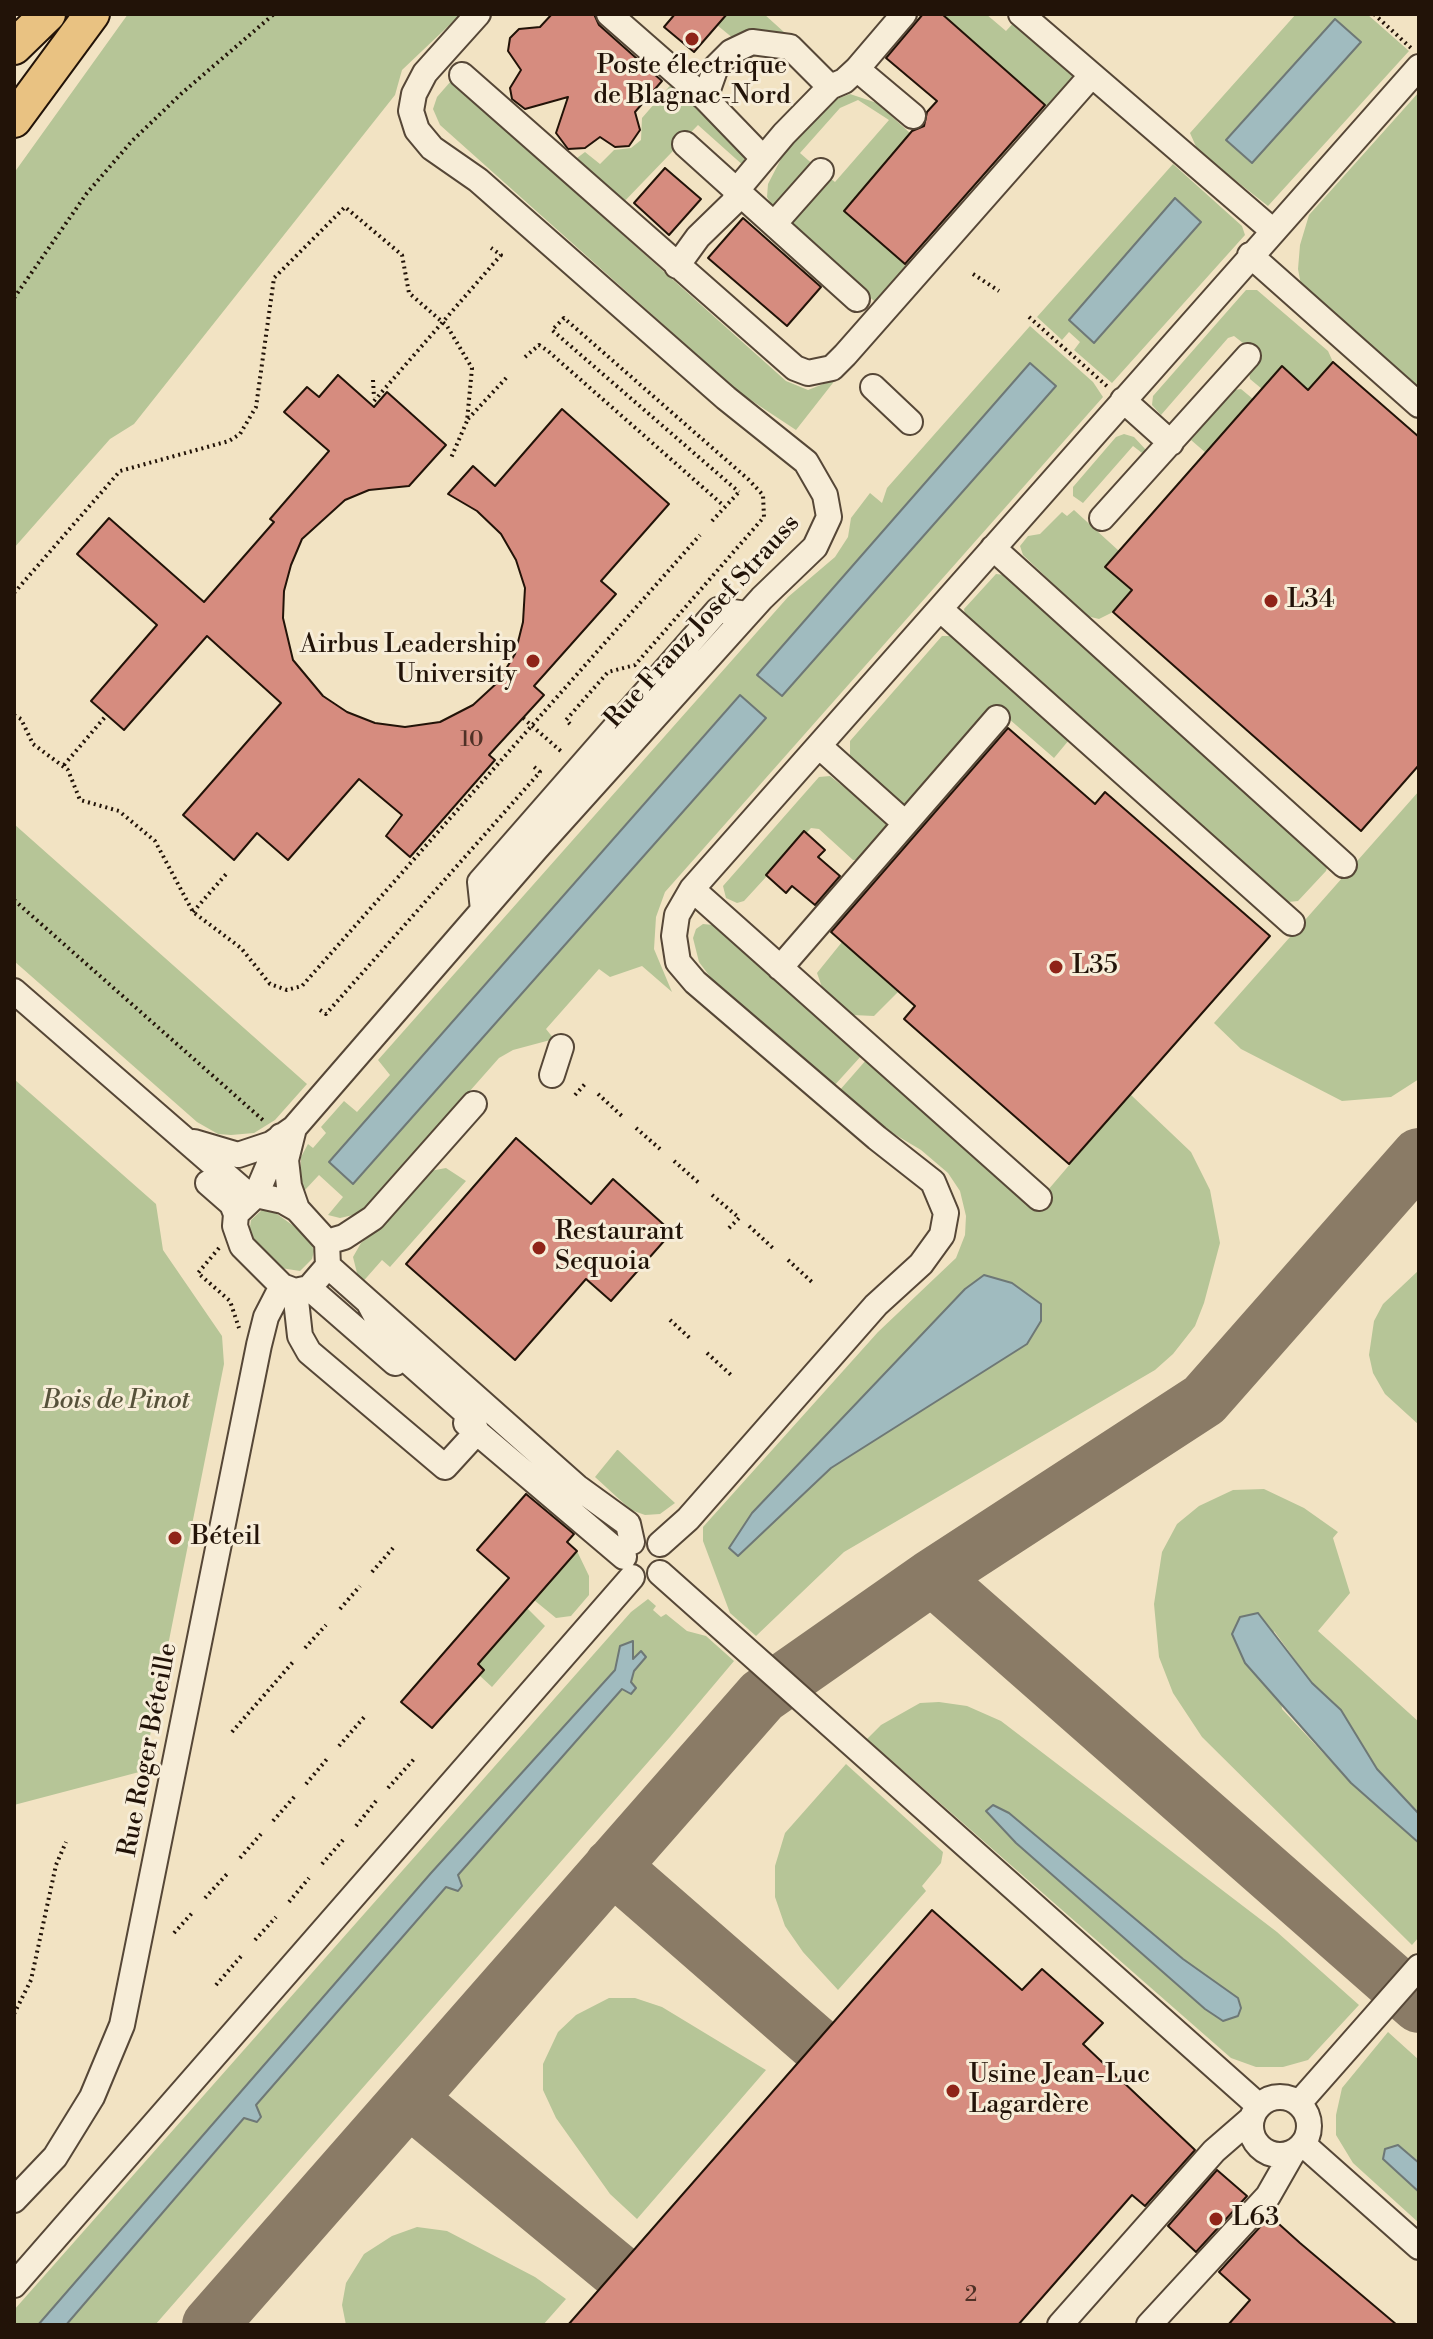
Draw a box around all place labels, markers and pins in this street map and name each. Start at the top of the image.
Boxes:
marker: Poste électrique de Blagnac-Nord [683,30,701,48]
place label: Poste électrique de Blagnac-Nord [593,51,791,112]
place label: L34 [1287,585,1334,617]
marker: L34 [1262,592,1280,610]
place label: Airbus Leadership University [300,630,517,692]
marker: Airbus Leadership University [524,652,542,670]
place label: L35 [1072,951,1118,983]
marker: L35 [1047,958,1065,976]
place label: Restaurant Sequoia [555,1217,684,1278]
marker: Restaurant Sequoia [530,1239,548,1257]
place label: Béteil [191,1522,261,1554]
marker: Béteil [166,1529,184,1547]
place label: Usine Jean-Luc Lagardère [969,2060,1150,2122]
marker: Usine Jean-Luc Lagardère [944,2082,962,2100]
place label: L63 [1232,2203,1279,2235]
marker: L63 [1207,2210,1225,2228]

